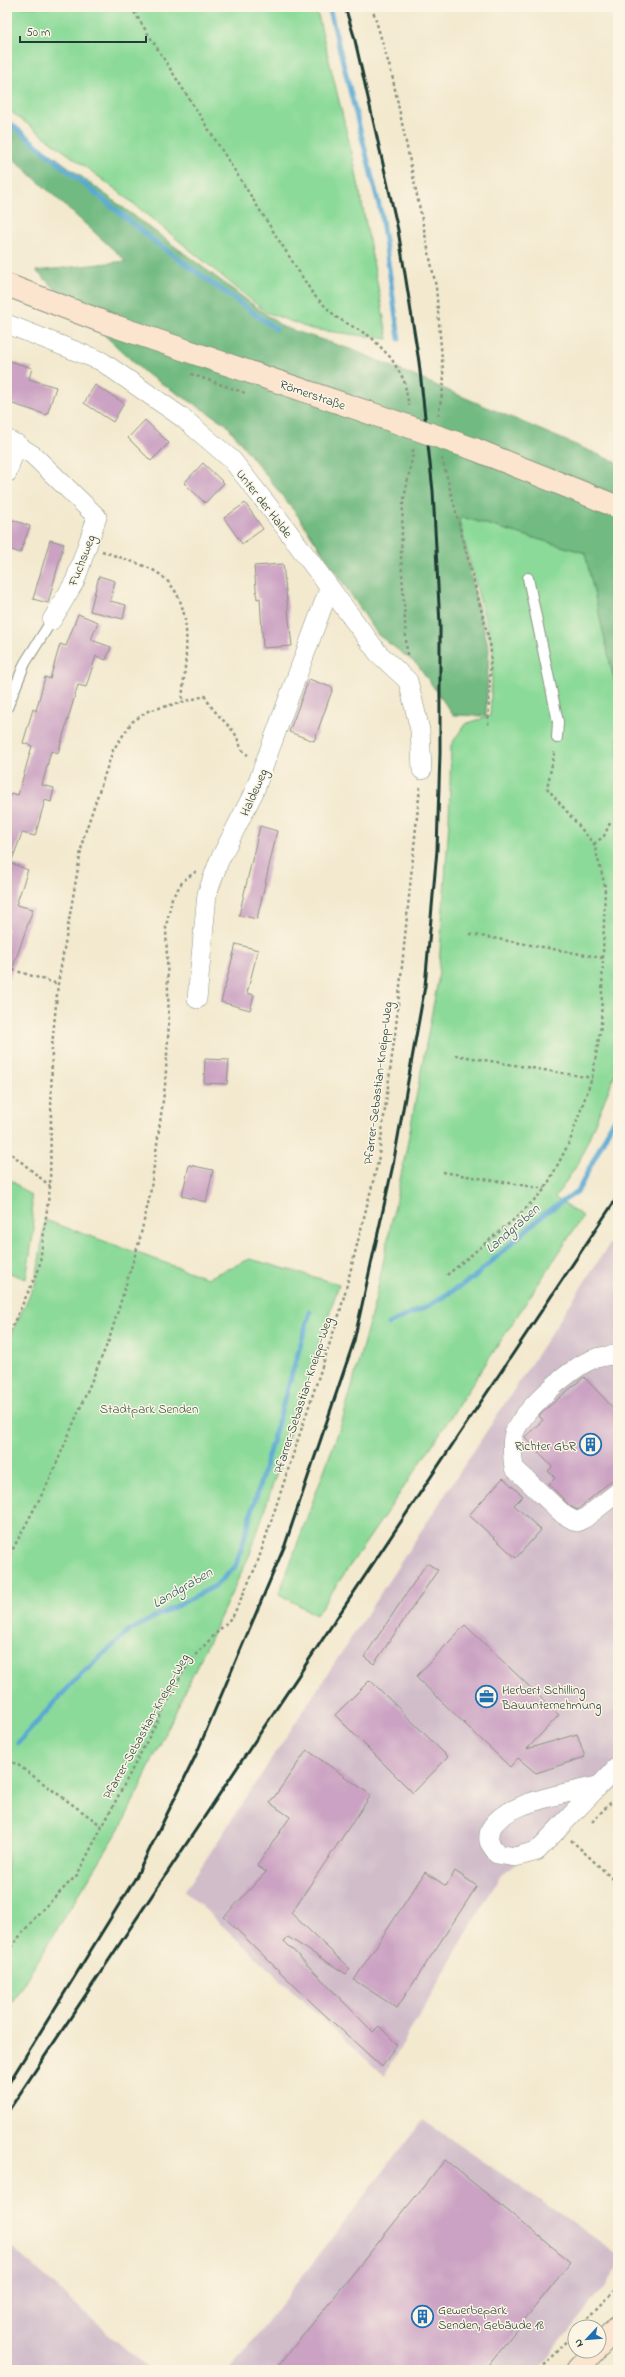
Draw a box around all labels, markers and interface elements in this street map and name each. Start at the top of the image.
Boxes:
scale bar [20,18,146,44]
text: 50 m [26,24,50,42]
street label: Römerstraße [277,375,348,416]
street label: Unter der Halde [231,466,297,542]
street label: Fuchsweg [64,532,102,590]
street label: Haldeweg [236,766,274,820]
street label: Pfarrer-Sebastian-Kneipp-Weg [359,1001,399,1166]
water label: Landgraben [481,1199,546,1259]
street label: Pfarrer-Sebastian-Kneipp-Weg [269,1314,339,1477]
park label: Stadtpark Senden [100,1400,198,1419]
building icon: Richter GbR [578,1432,604,1458]
place label: Richter GbR [515,1437,577,1456]
water label: Landgraben [149,1562,218,1614]
street label: Pfarrer-Sebastian-Kneipp-Weg [98,1650,195,1804]
place label: Herbert Schilling Bauunternehmung [501,1681,601,1716]
office icon: Herbert Schilling Bauunternehmung [474,1683,500,1709]
place label: Gewerbepark Senden, Gebäude 18 [438,2301,544,2335]
building icon: Gewerbepark Senden, Gebäude 18 [410,2303,436,2329]
north arrow [567,2319,607,2359]
text: N [570,2336,588,2350]

